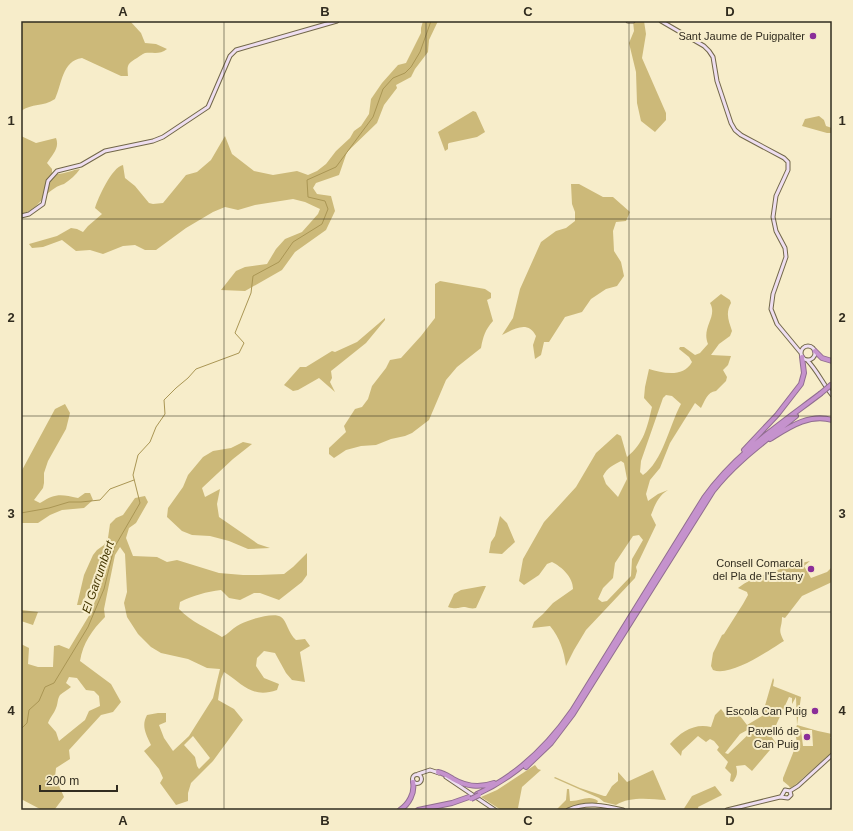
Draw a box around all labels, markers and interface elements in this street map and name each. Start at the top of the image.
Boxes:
text: A [118,4,128,19]
text: B [320,4,330,19]
text: C [523,4,533,19]
text: D [725,4,735,19]
place label: Sant Jaume de Puigpalter [678,30,805,42]
marker: Sant Jaume de Puigpalter [808,31,818,41]
text: 1 [7,113,15,128]
text: 1 [838,113,846,128]
text: 2 [7,310,15,325]
text: 2 [838,310,846,325]
text: 3 [7,506,15,521]
text: 3 [838,506,846,521]
water label: El Garrumbert [79,538,117,615]
place label: Consell Comarcal del Pla de l'Estany [713,557,803,582]
marker: Consell Comarcal del Pla de l'Estany [806,564,816,574]
text: 4 [7,703,15,718]
text: 4 [838,703,846,718]
place label: Escola Can Puig [726,705,807,717]
marker: Escola Can Puig [810,706,820,716]
place label: Pavelló de Can Puig [748,725,799,750]
marker: Pavelló de Can Puig [802,732,812,742]
scale bar [40,767,117,793]
text: 200 m [46,774,79,788]
text: A [118,813,128,828]
text: B [320,813,330,828]
text: C [523,813,533,828]
text: D [725,813,735,828]

